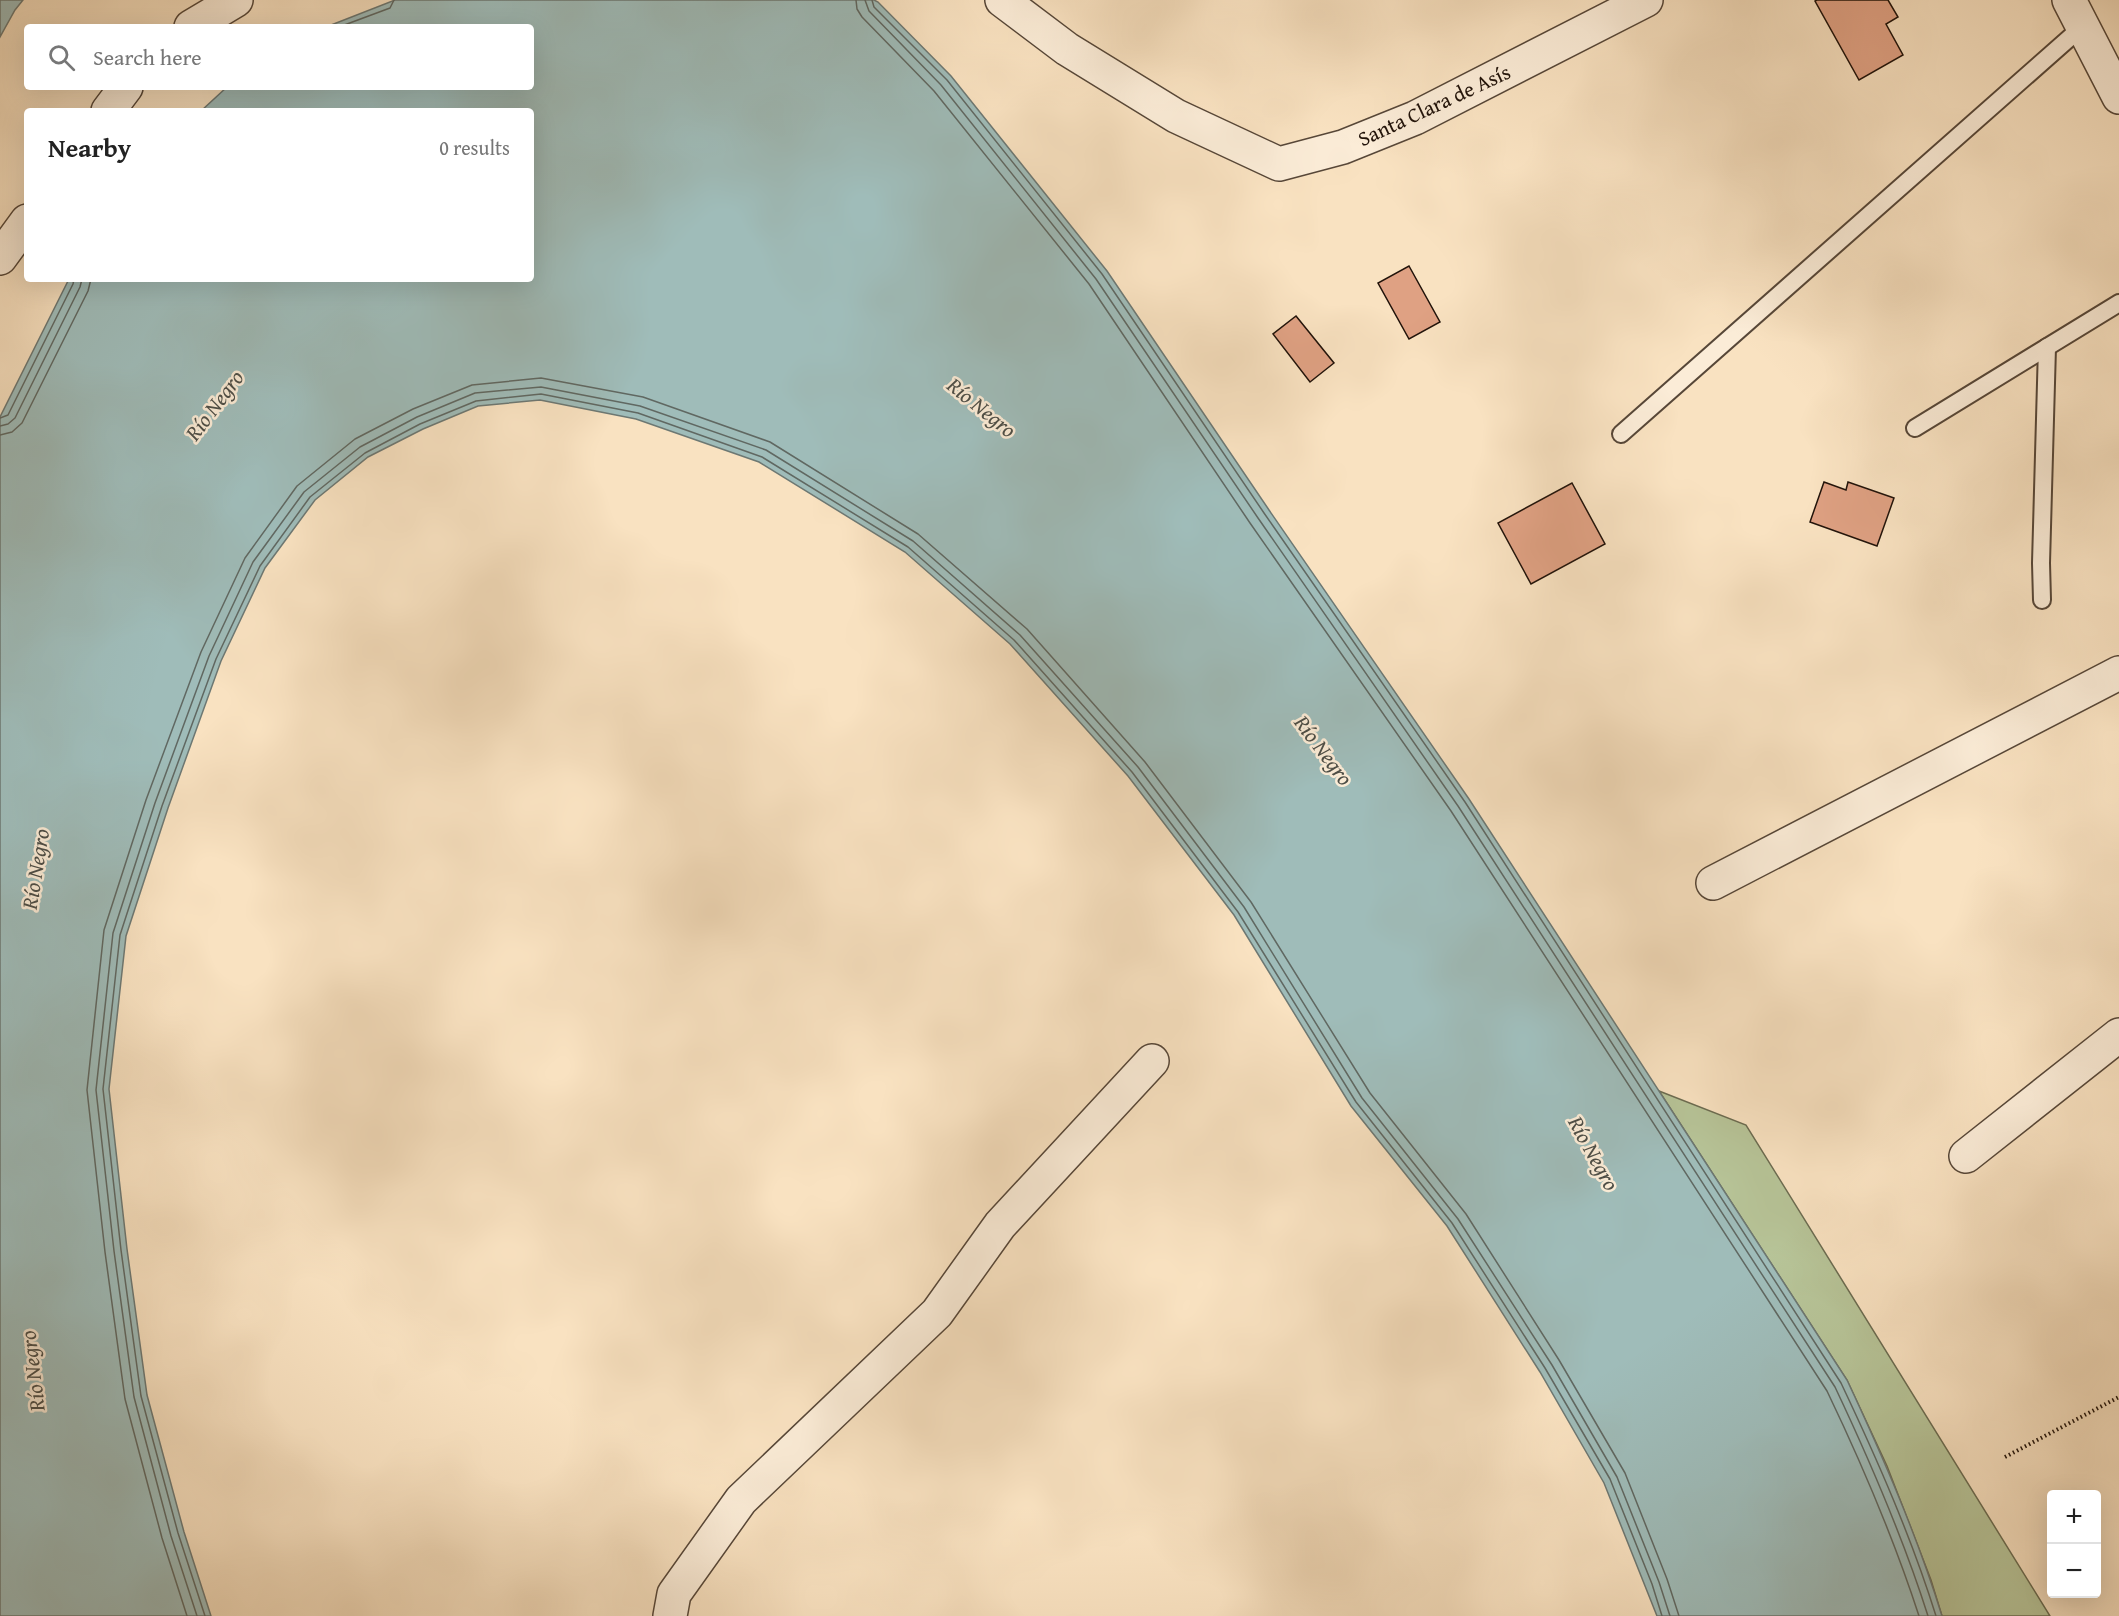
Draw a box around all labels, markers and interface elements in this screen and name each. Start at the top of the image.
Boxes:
search box [24,24,534,90]
icon: search [45,41,78,74]
text: Search here [93,41,202,73]
street label: Santa Clara de Asís [1353,56,1515,154]
text: Nearby [48,128,131,167]
text: 0 results [439,133,510,162]
water label: Río Negro [176,363,251,448]
water label: Río Negro [940,368,1024,445]
water label: Río Negro [1286,707,1361,792]
water label: Río Negro [13,827,57,912]
water label: Río Negro [1560,1109,1628,1196]
water label: Río Negro [11,1329,53,1414]
map controls [2047,1490,2101,1598]
button: + [2047,1490,2101,1544]
button: − [2047,1544,2101,1598]

